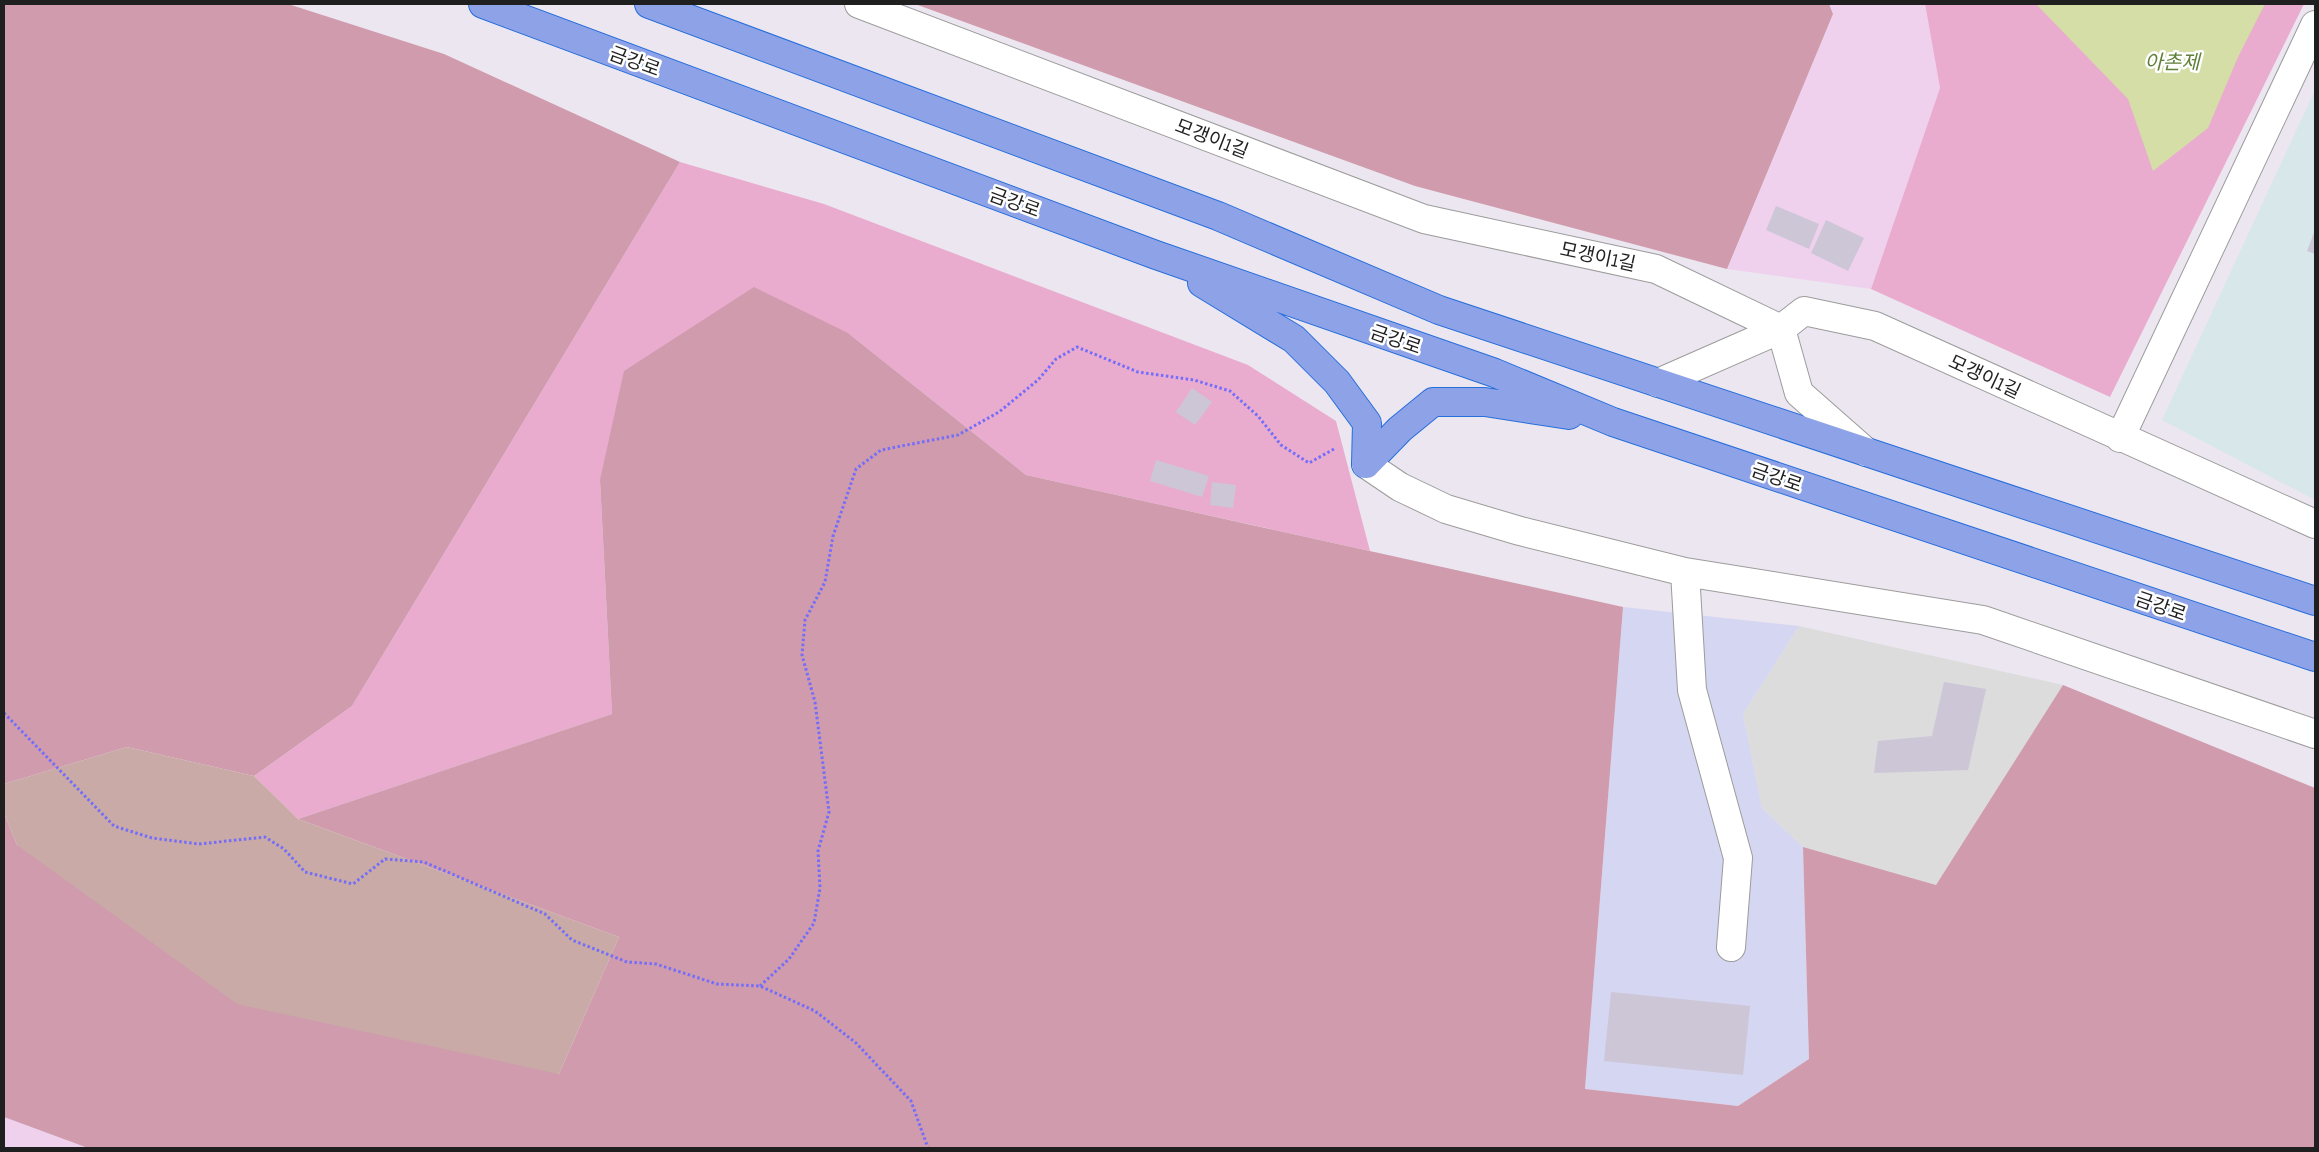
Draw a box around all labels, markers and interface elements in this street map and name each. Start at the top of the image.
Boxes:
street label: 금강로 [606,43,663,82]
water label: 아촌제 [2144,51,2202,75]
street label: 모갱이1길 [1172,115,1251,164]
street label: 금강로 [986,184,1043,223]
street label: 모갱이1길 [1558,238,1638,277]
street label: 금강로 [1367,321,1424,360]
street label: 모갱이1길 [1945,351,2024,404]
street label: 금강로 [1748,459,1805,498]
street label: 금강로 [2132,588,2189,627]

